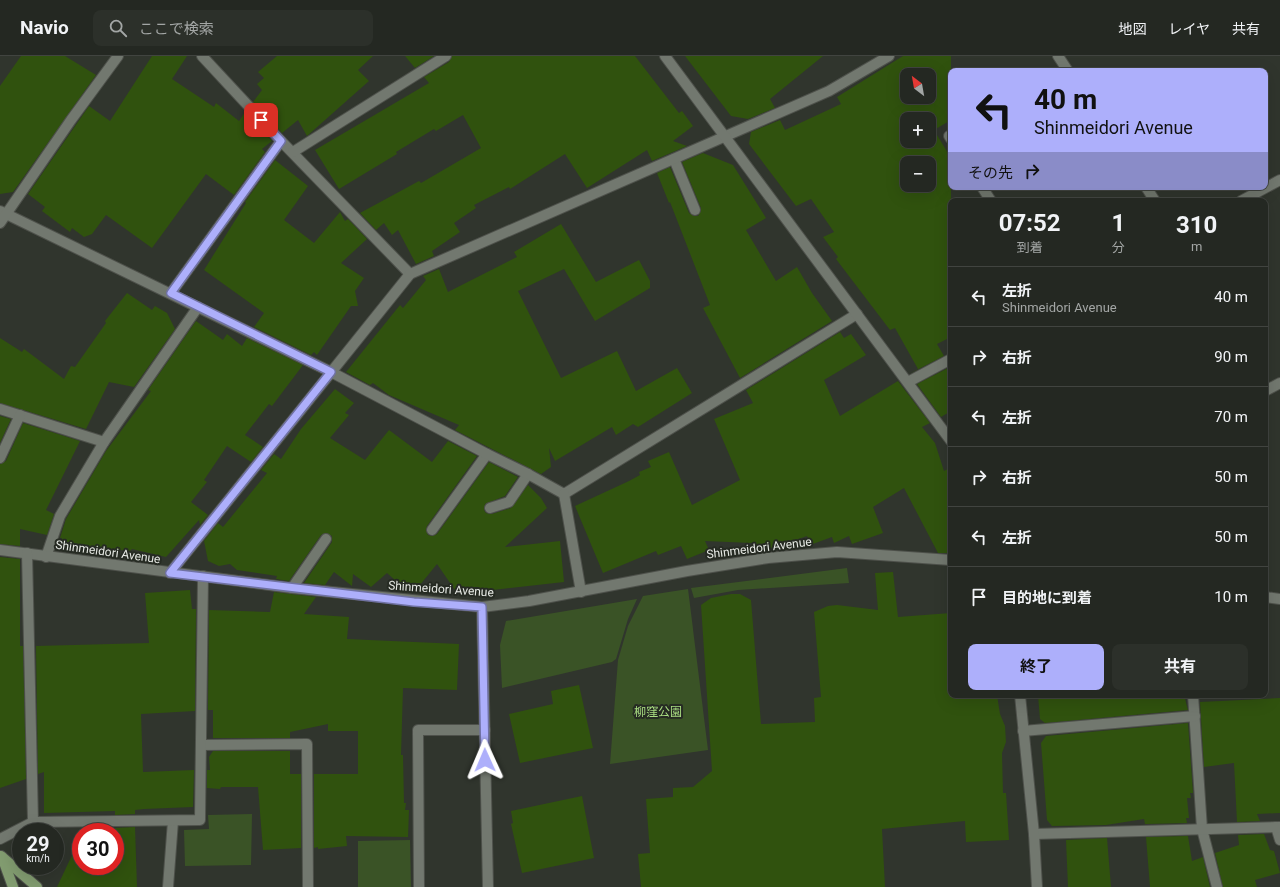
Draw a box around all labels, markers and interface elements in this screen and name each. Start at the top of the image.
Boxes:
search box [93,10,373,46]
text: Navio [20,16,69,39]
icon: search [107,17,129,39]
text: ここで検索 [139,20,214,38]
text: 地図 [1118,21,1146,37]
text: レイヤ [1168,21,1210,37]
text: 共有 [1232,21,1260,37]
north arrow [900,68,936,104]
map controls [900,68,936,192]
text: 40 m [1034,83,1097,116]
icon: left [968,84,1020,136]
pin [244,103,278,137]
icon: arrive [250,109,272,131]
button: + [900,112,936,148]
text: Shinmeidori Avenue [1034,117,1193,138]
button: − [900,156,936,192]
icon: right [1021,160,1043,182]
text: その先 [968,164,1013,182]
text: 07:52 [999,209,1061,237]
text: 1 [1111,209,1125,237]
text: 310 [1176,211,1217,239]
text: m [1191,239,1202,254]
text: 到着 [1017,240,1043,255]
text: 分 [1112,240,1125,255]
text: 左折 [1002,282,1032,300]
icon: left [968,286,990,308]
text: 40 m [1214,288,1248,306]
text: Shinmeidori Avenue [1002,300,1117,315]
icon: right [968,346,990,368]
text: 90 m [1214,348,1248,366]
text: 右折 [1002,349,1032,367]
icon: left [968,406,990,428]
text: 70 m [1214,408,1248,426]
text: 左折 [1002,409,1032,427]
icon: right [968,466,990,488]
text: 50 m [1214,468,1248,486]
text: 右折 [1002,469,1032,487]
icon: left [968,526,990,548]
text: 50 m [1214,528,1248,546]
text: 左折 [1002,529,1032,547]
street label: Shinmeidori Avenue [706,535,812,561]
street label: Shinmeidori Avenue [55,538,161,566]
street label: Shinmeidori Avenue [388,578,494,600]
icon: arrive [968,586,990,608]
text: 10 m [1214,588,1248,606]
text: 目的地に到着 [1002,589,1092,607]
button: 終了 [968,644,1104,690]
button: 共有 [1112,644,1248,690]
park label: 柳窪公園 [634,705,682,719]
position arrow [464,739,506,781]
speed limit sign: 30 [72,823,124,875]
text: 29 [27,832,49,856]
text: km/h [26,853,50,864]

